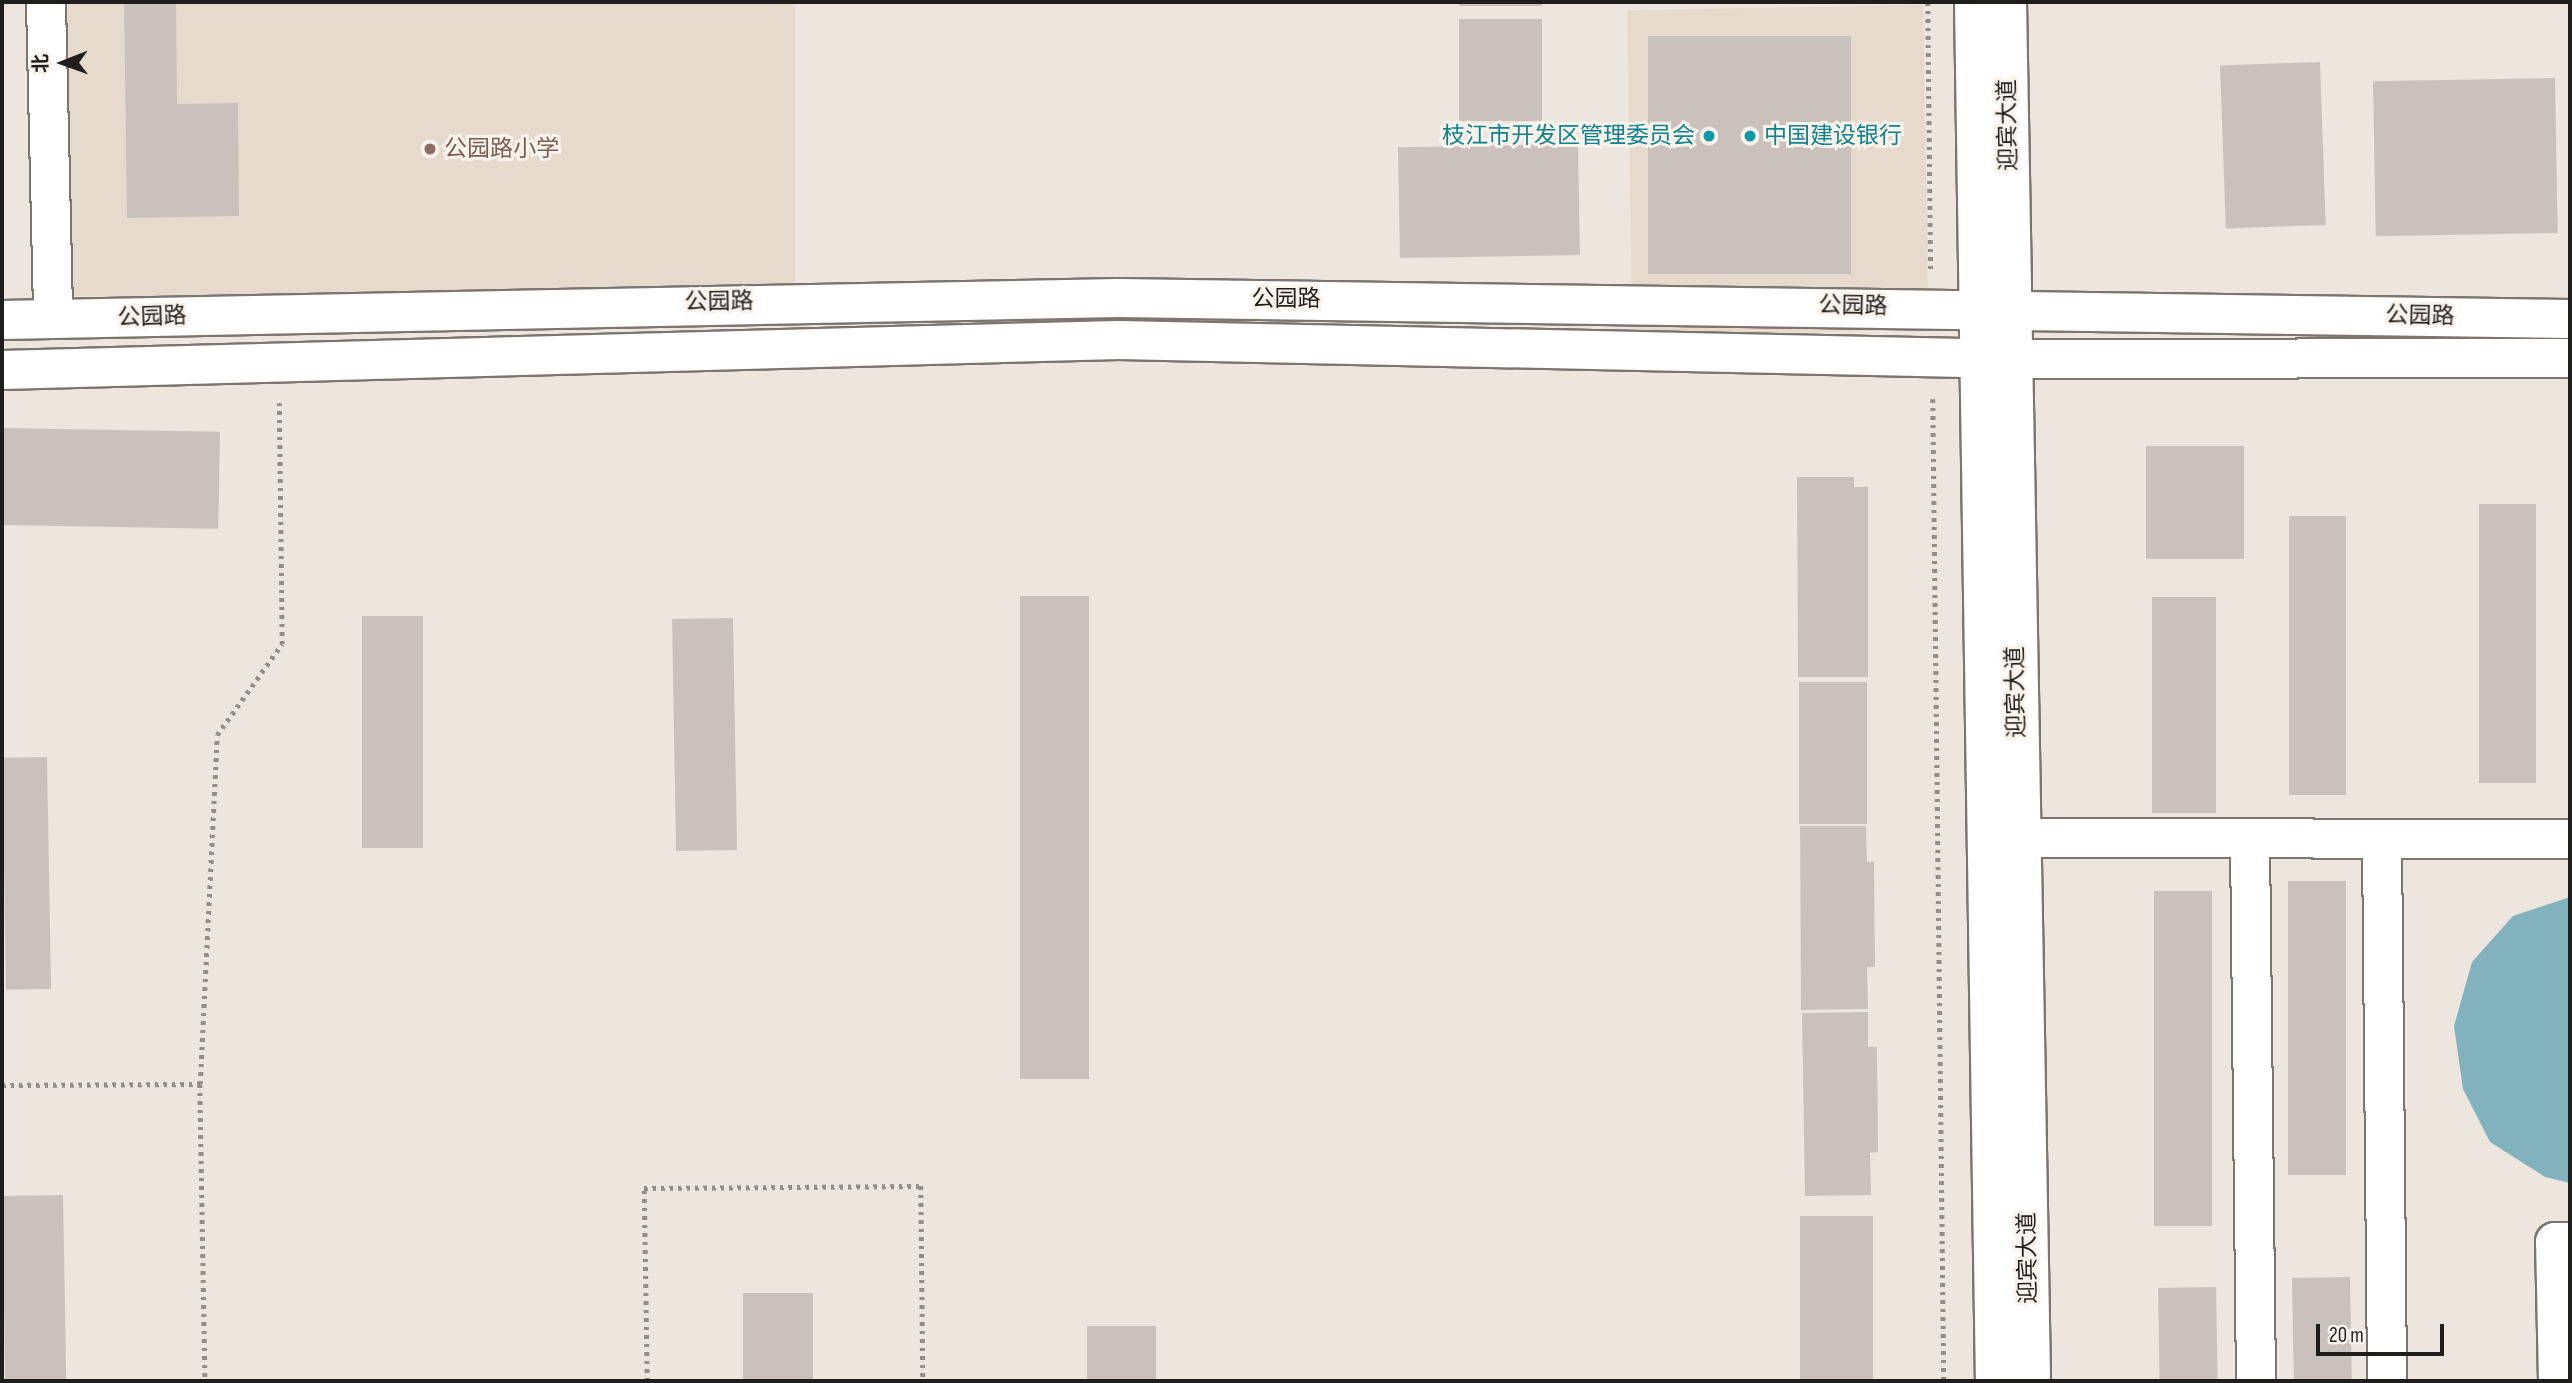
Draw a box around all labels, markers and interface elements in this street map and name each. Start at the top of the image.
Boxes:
north arrow [28,28,98,98]
text: 北 [30,54,53,73]
street label: 迎宾大道 [1993,79,2023,171]
place label: 枝江市开发区管理委员会 [1442,122,1695,150]
place label: 中国建设银行 [1764,122,1902,150]
marker: 枝江市开发区管理委员会 [1701,128,1717,144]
marker: 中国建设银行 [1742,128,1758,144]
place label: 公园路小学 [444,135,559,163]
marker: 公园路小学 [422,141,438,157]
street label: 公园路 [1252,285,1320,313]
street label: 公园路 [684,288,754,316]
street label: 公园路 [1818,292,1888,320]
street label: 公园路 [117,302,187,332]
street label: 公园路 [2385,302,2455,330]
street label: 迎宾大道 [2001,646,2031,738]
street label: 迎宾大道 [2013,1212,2043,1304]
scale bar [2320,1310,2448,1354]
text: 20 m [2329,1323,2364,1348]

